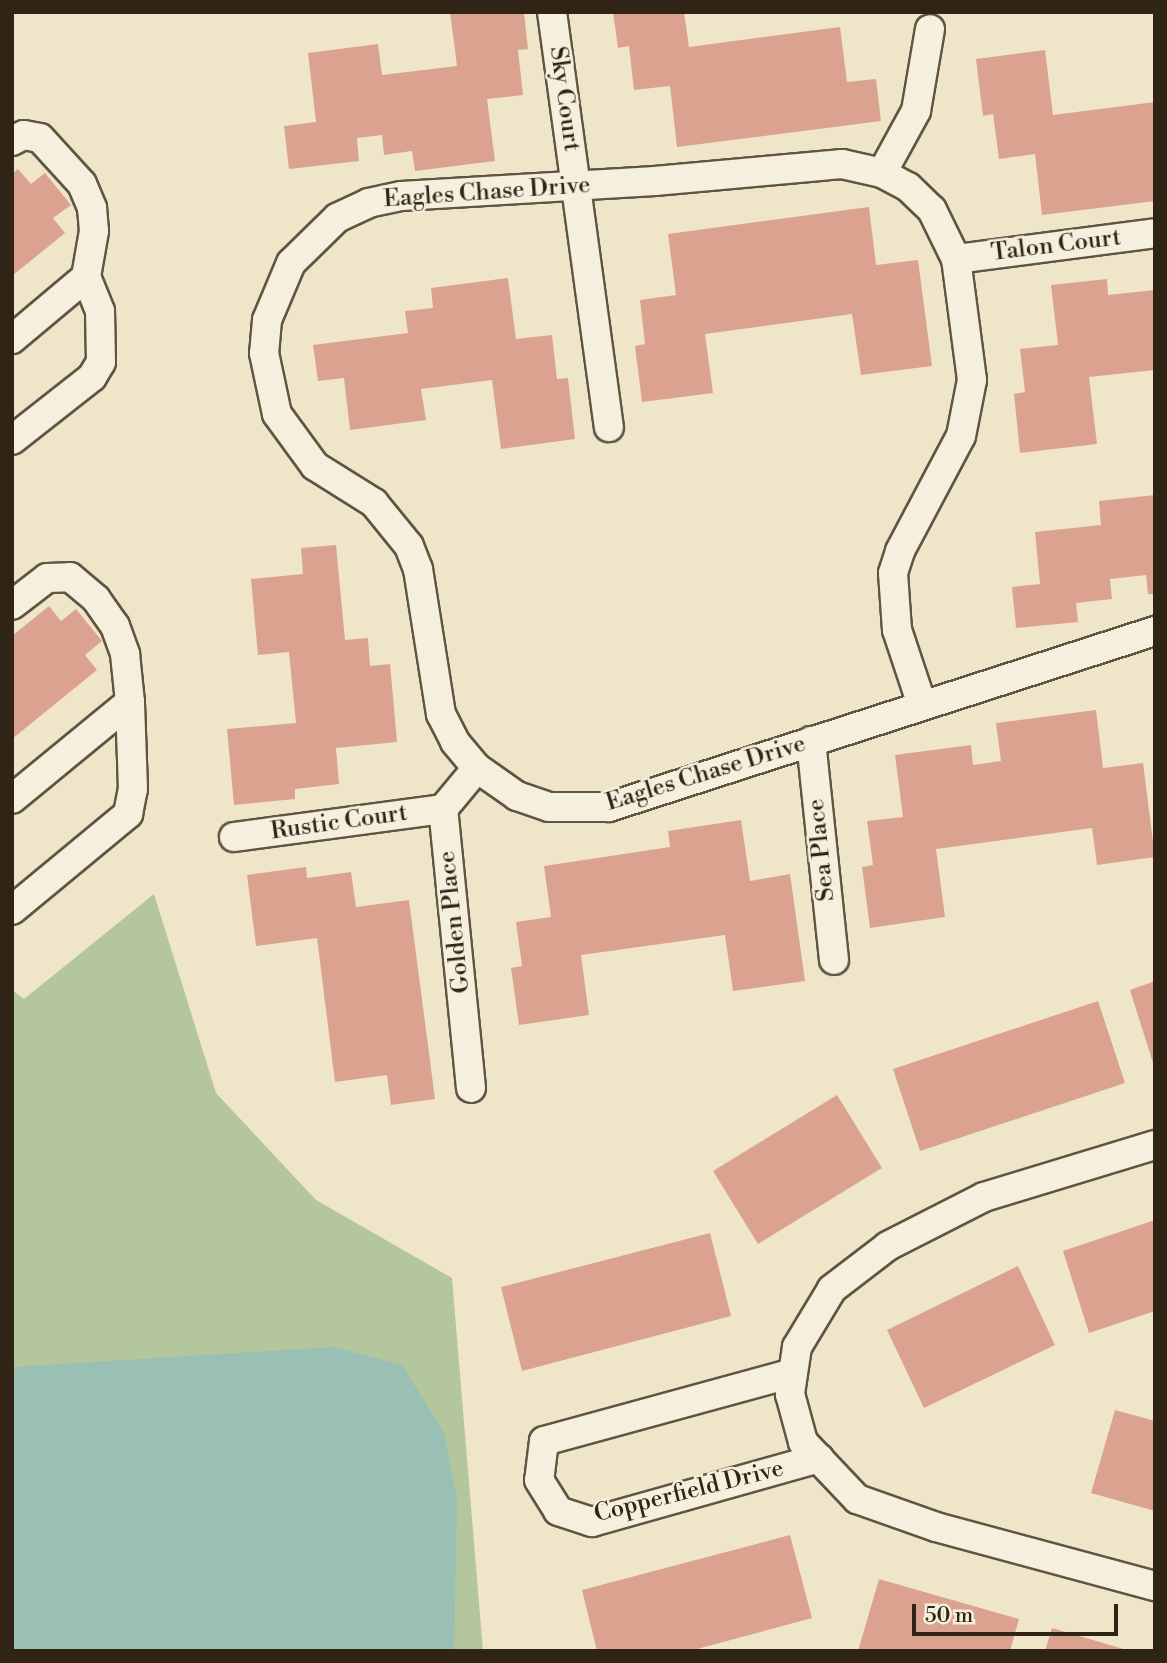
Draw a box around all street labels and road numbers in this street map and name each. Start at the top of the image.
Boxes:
street label: Sky Court [542,45,586,153]
street label: Eagles Chase Drive [383,171,591,215]
street label: Talon Court [989,224,1123,268]
street label: Eagles Chase Drive [603,730,809,818]
street label: Sea Place [802,797,842,903]
street label: Rustic Court [269,799,409,847]
street label: Golden Place [433,849,477,995]
street label: Copperfield Drive [591,1455,787,1529]

